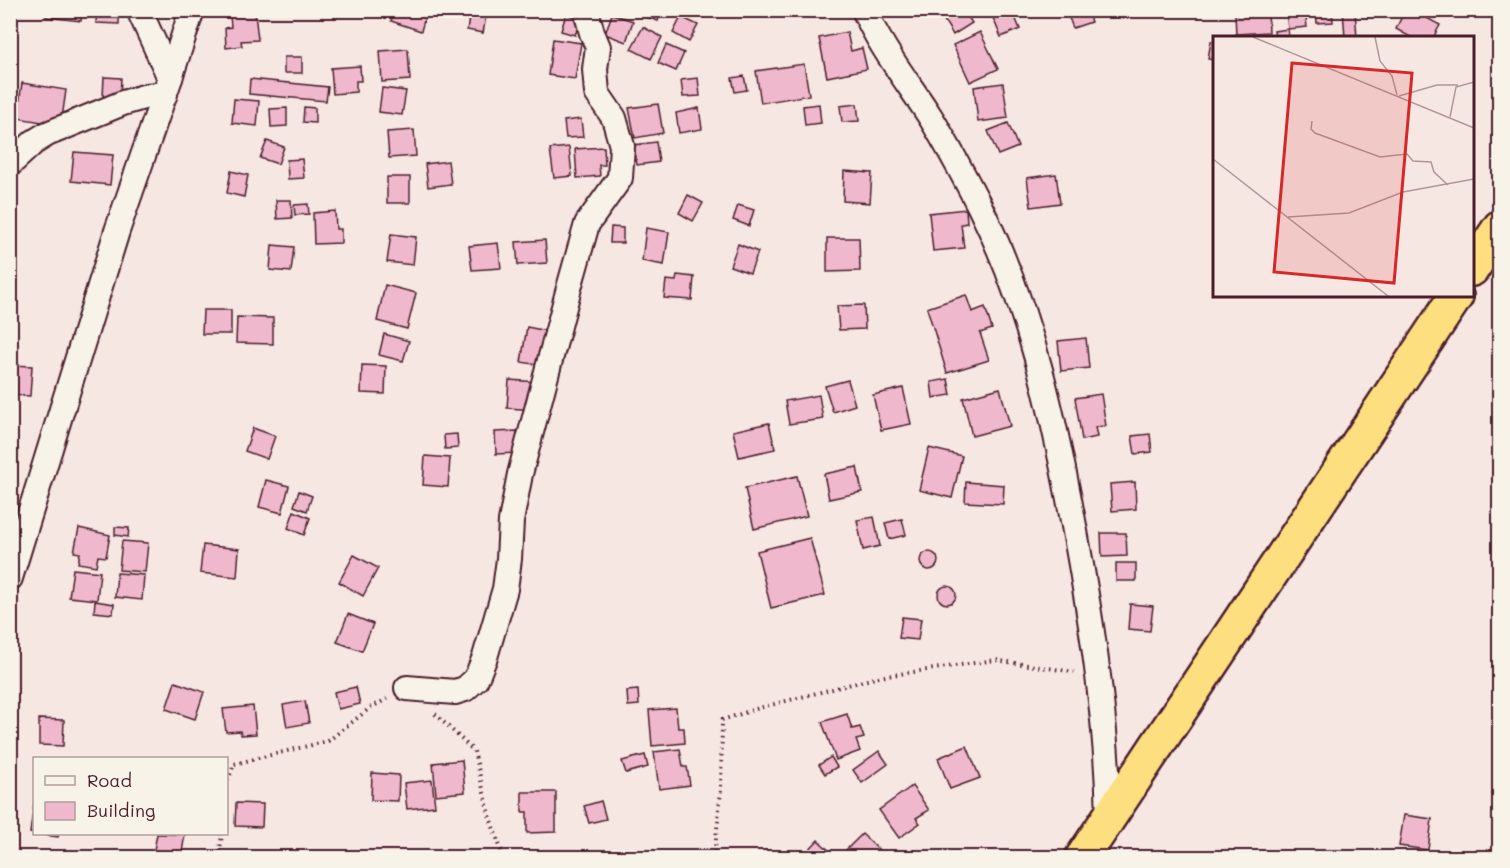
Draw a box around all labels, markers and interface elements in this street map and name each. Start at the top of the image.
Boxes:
inset map [1213,36,1474,297]
legend [33,757,228,835]
text: Road [87,768,132,792]
text: Building [87,798,155,822]

